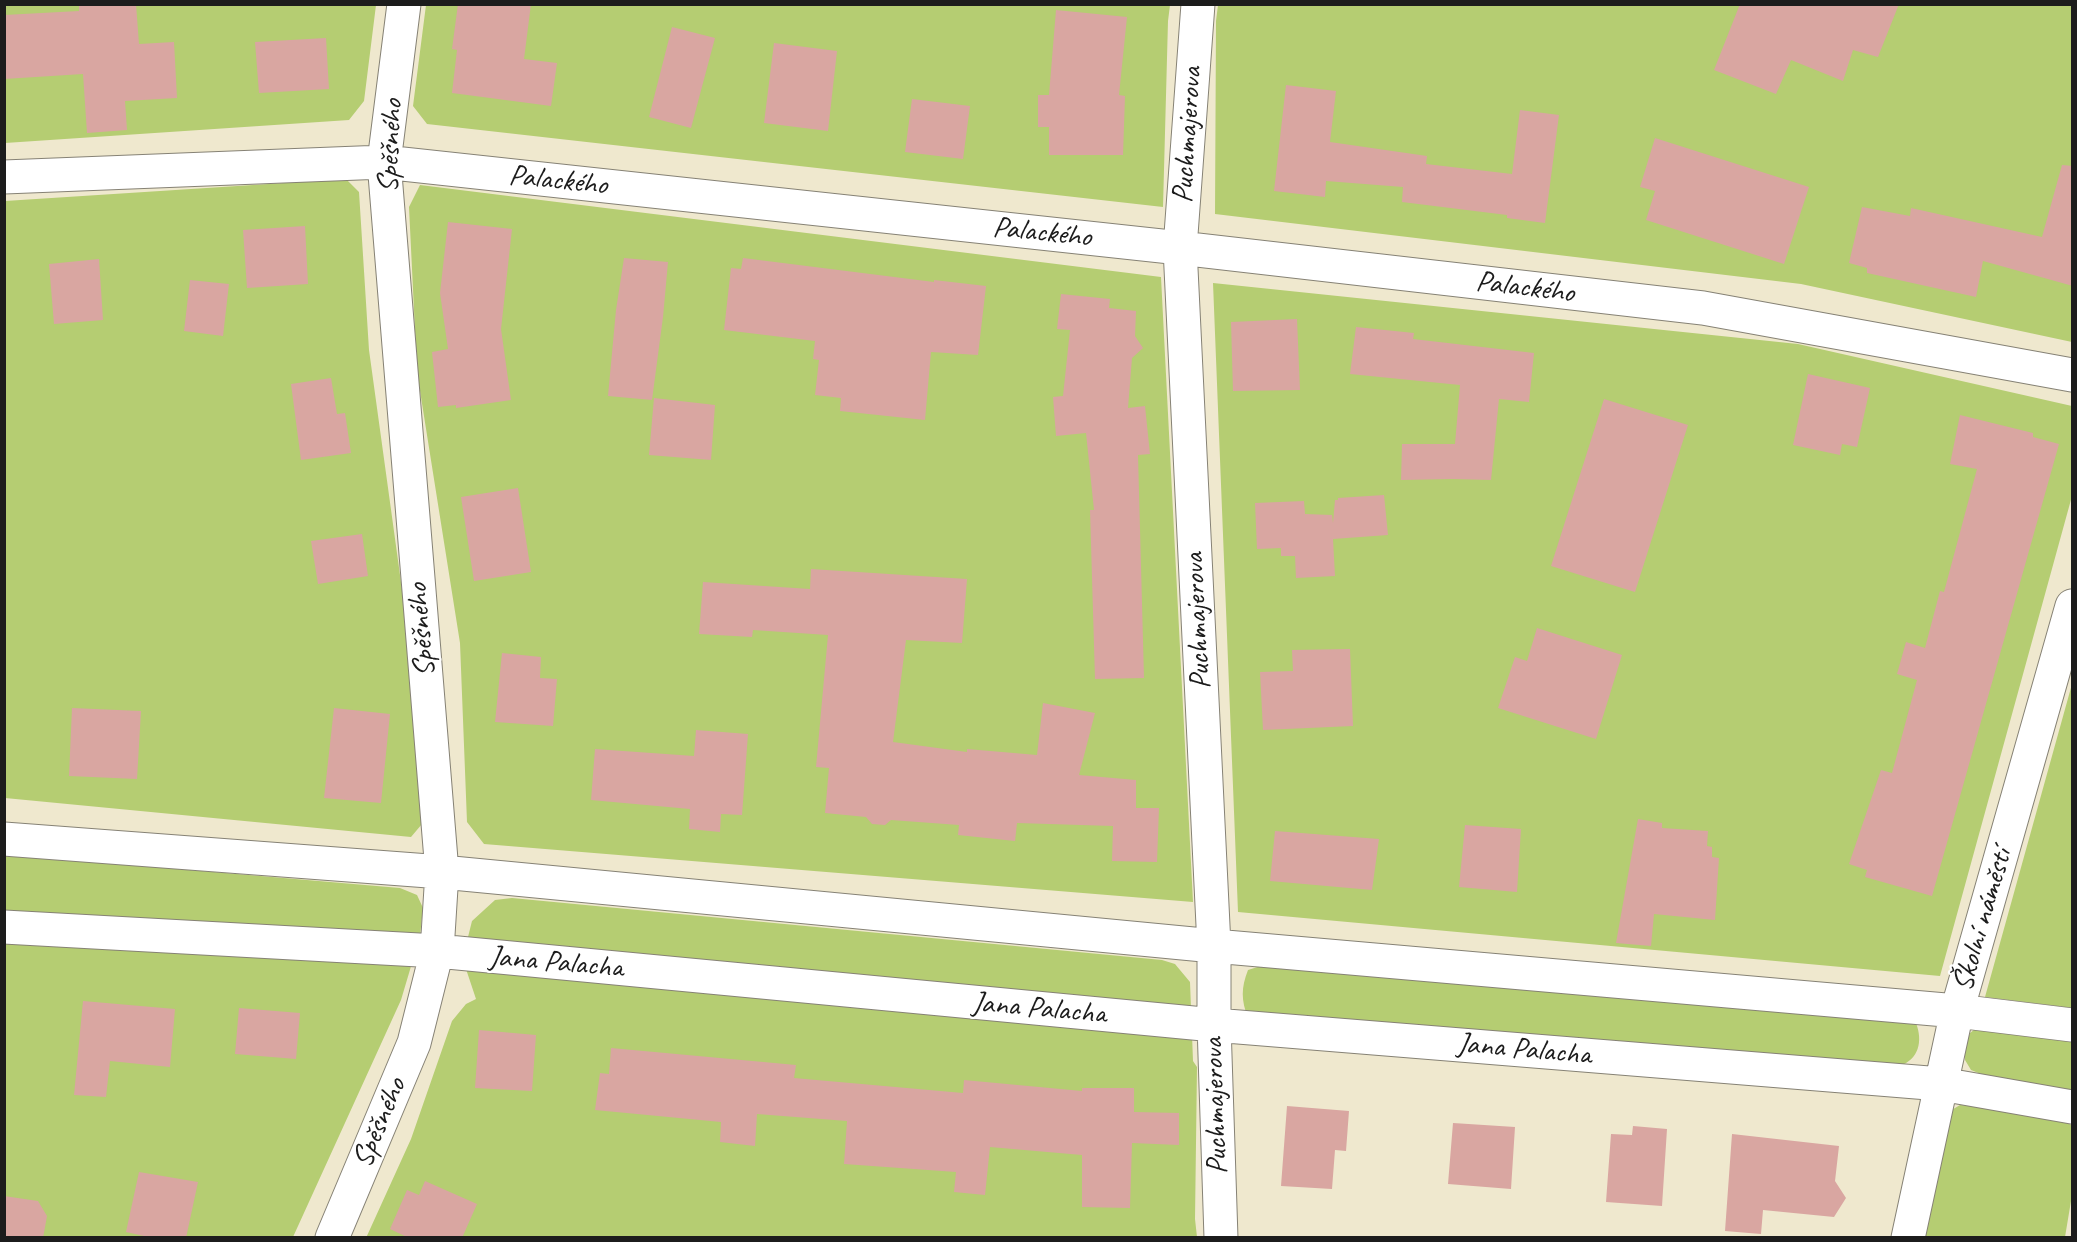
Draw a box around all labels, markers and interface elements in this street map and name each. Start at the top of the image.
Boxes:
street label: Puchmajerova [1165,66,1211,204]
street label: Spěšného [371,98,411,194]
street label: Palackého [507,158,609,204]
street label: Palackého [991,210,1093,256]
street label: Palackého [1474,264,1576,312]
street label: Puchmajerova [1176,552,1220,690]
street label: Spěšného [400,582,444,678]
street label: Školní náměstí [1945,844,2021,996]
street label: Jana Palacha [488,939,624,987]
street label: Jana Palacha [971,985,1107,1033]
street label: Jana Palacha [1456,1026,1592,1074]
street label: Puchmajerova [1196,1037,1236,1175]
street label: Spěšného [345,1073,415,1173]

